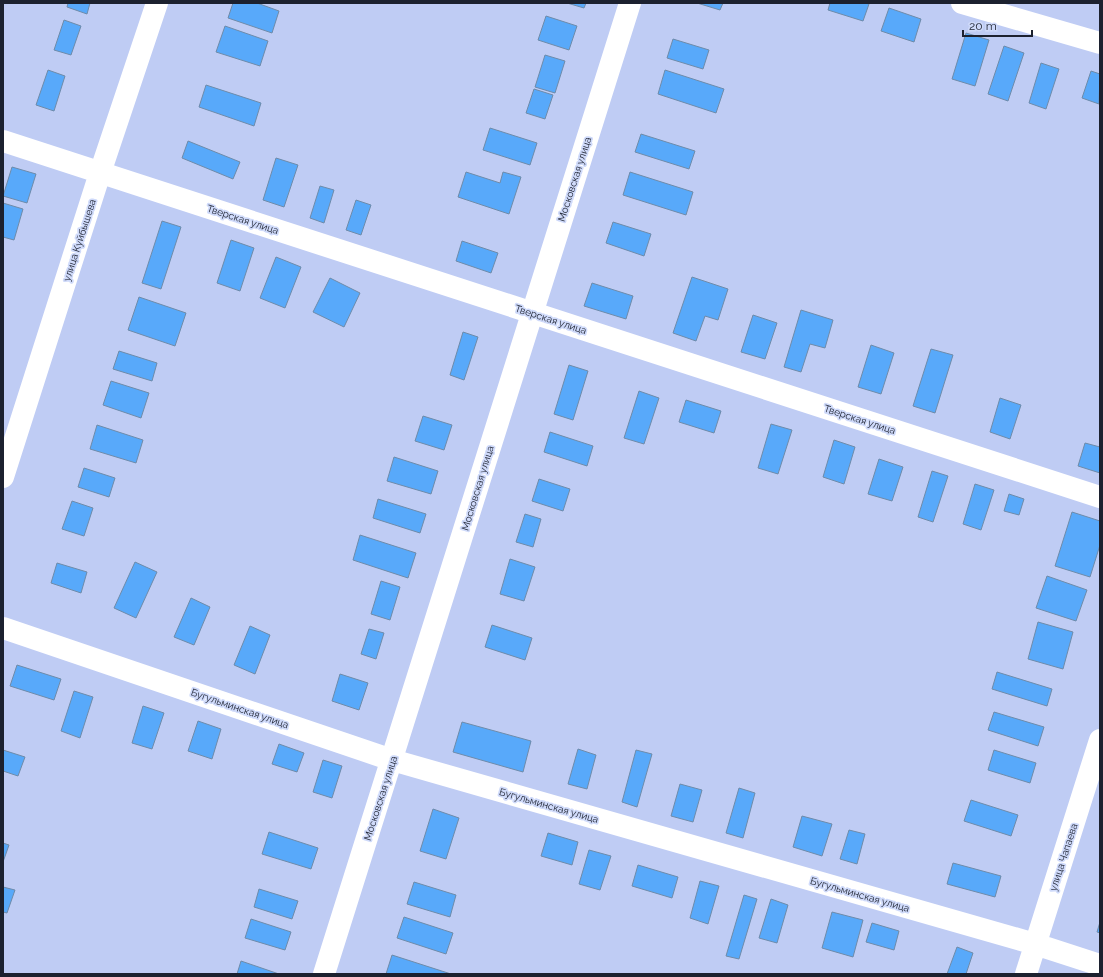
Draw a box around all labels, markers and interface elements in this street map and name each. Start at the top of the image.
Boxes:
scale bar [963,12,1032,38]
text: 20 m [969,19,997,33]
street label: Московская улица [556,135,593,223]
street label: улица Куйбышева [61,198,98,283]
street label: Тверская улица [206,203,280,236]
street label: Тверская улица [514,303,588,336]
street label: Тверская улица [823,403,897,436]
street label: Московская улица [459,444,496,532]
street label: Бугульминская улица [190,687,290,730]
street label: Московская улица [362,754,399,842]
street label: Бугульминская улица [498,786,600,825]
street label: улица Чапаева [1047,822,1080,892]
street label: Бугульминская улица [809,875,911,914]

